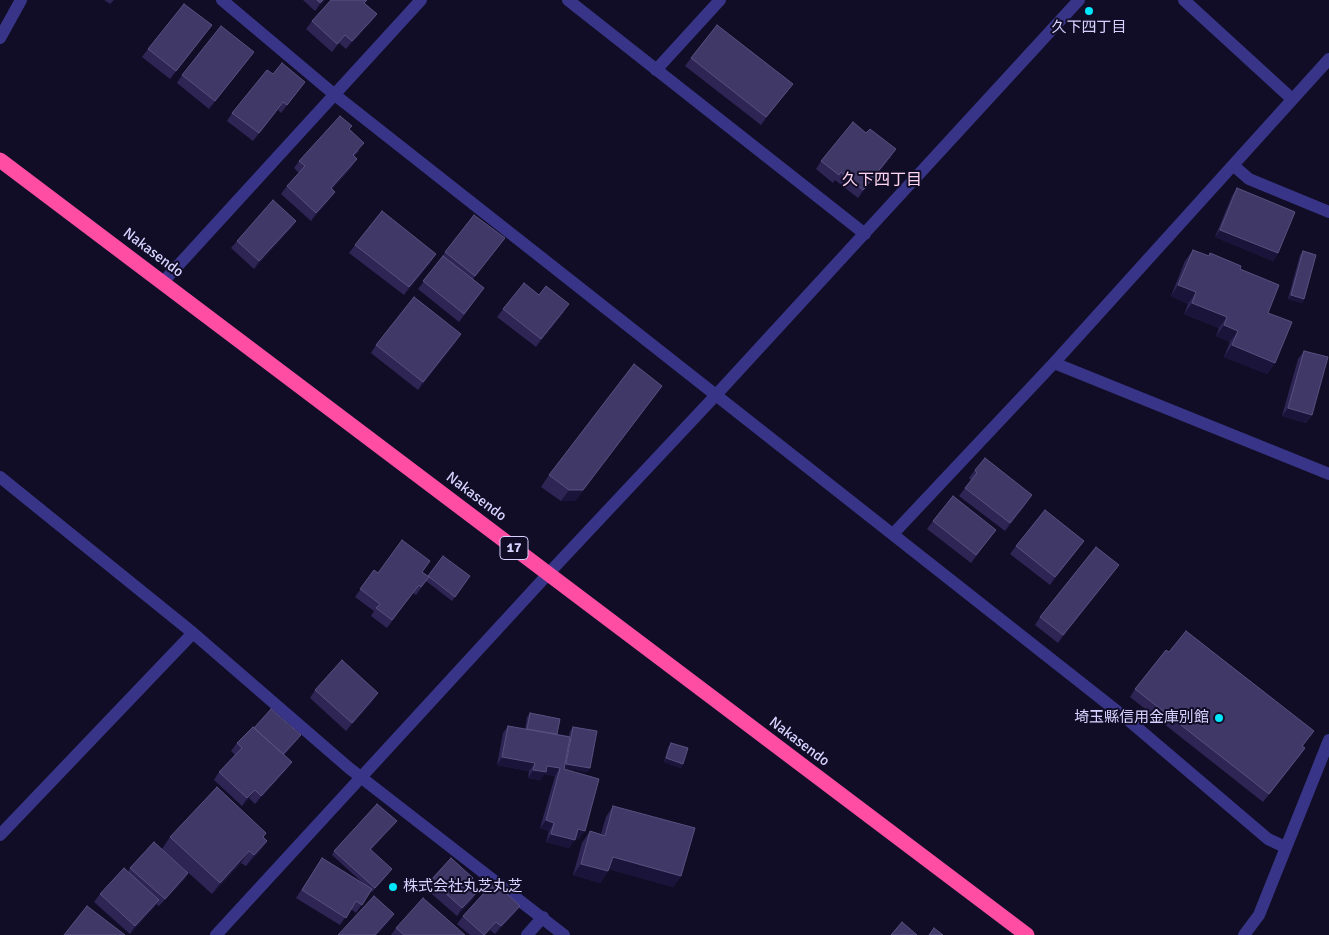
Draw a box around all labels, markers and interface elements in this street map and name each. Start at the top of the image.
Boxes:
marker: 久下四丁目 [1083,5,1095,17]
place label: 久下四丁目 [1052,19,1126,37]
district label: 久下四丁目 [842,171,922,191]
street label: Nakasendo [119,224,187,282]
street label: Nakasendo [442,468,510,526]
road number: 17 [500,536,528,560]
place label: 埼玉縣信用金庫別館 [1074,709,1209,727]
marker: 埼玉縣信用金庫別館 [1213,712,1225,724]
street label: Nakasendo [765,713,833,771]
place label: 株式会社丸芝丸芝 [403,878,523,896]
marker: 株式会社丸芝丸芝 [387,881,399,893]

